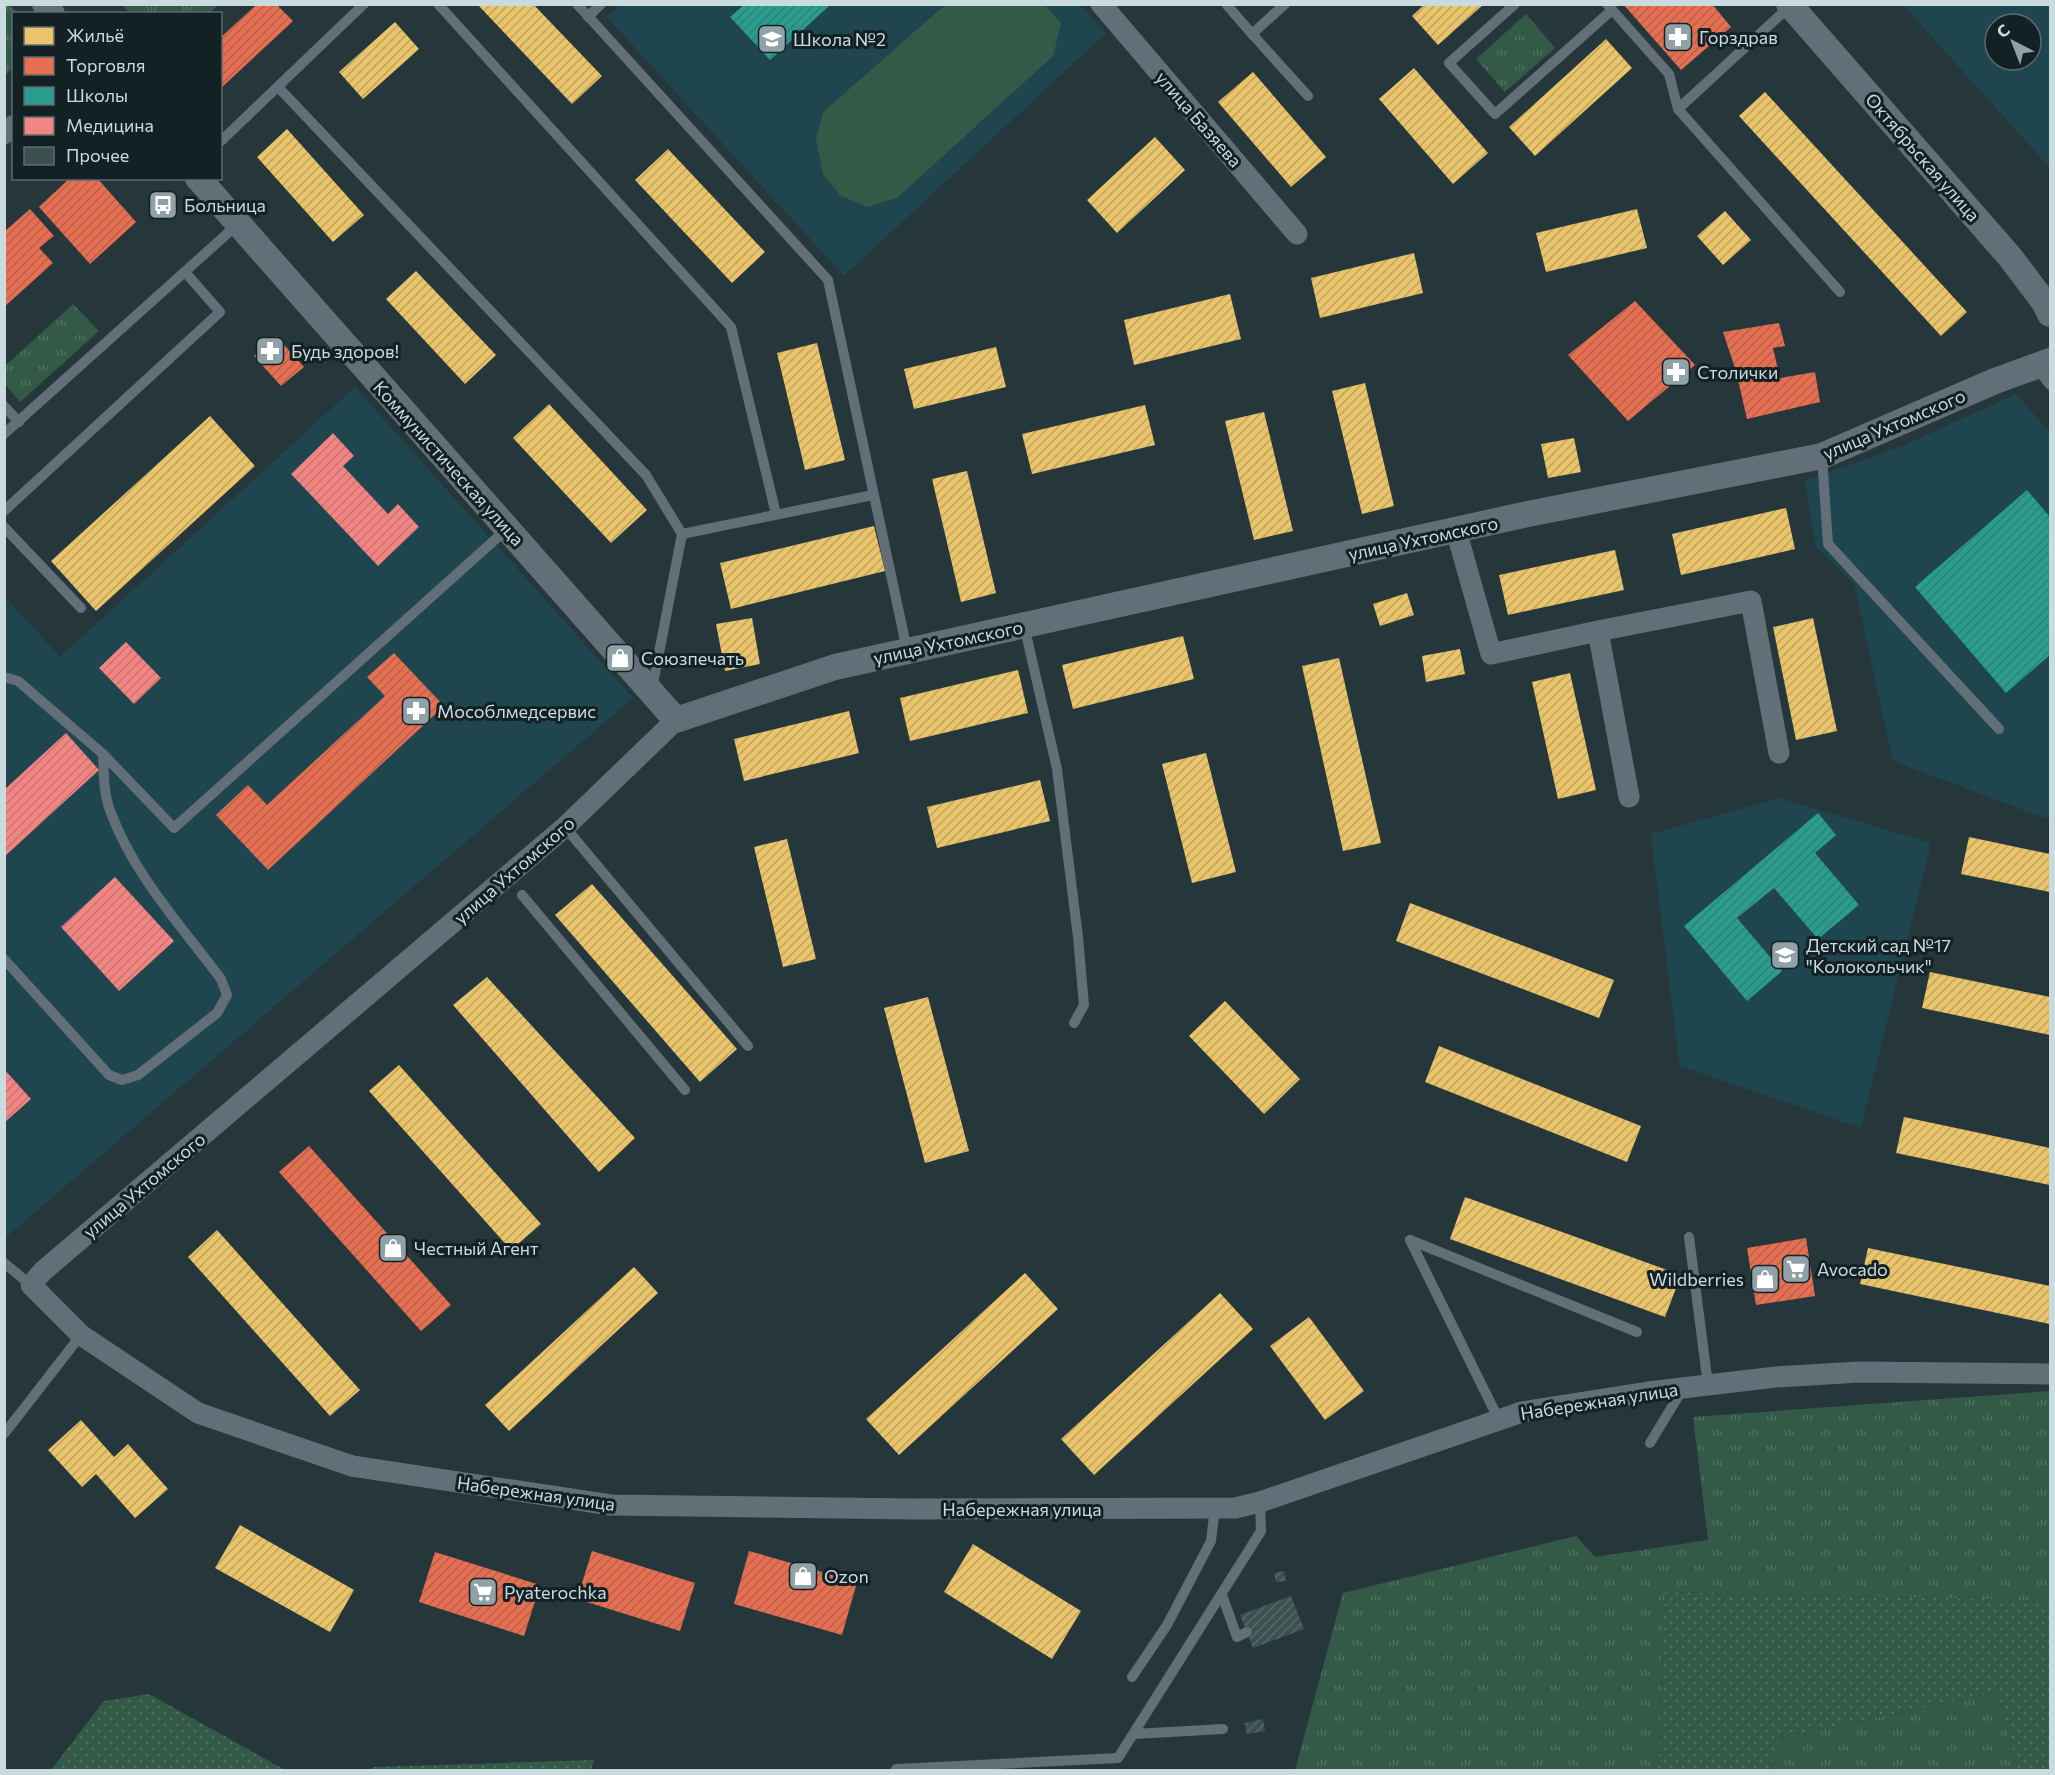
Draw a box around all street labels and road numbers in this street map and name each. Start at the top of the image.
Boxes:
street label: улица Базяева [1151,67,1247,171]
street label: Октябрьская улица [1861,88,1985,226]
street label: Коммунистическая улица [369,376,529,550]
street label: улица Ухтомского [1820,384,1968,464]
street label: улица Ухтомского [1346,511,1500,565]
street label: улица Ухтомского [871,615,1025,669]
street label: улица Ухтомского [449,812,579,928]
street label: улица Ухтомского [79,1128,209,1242]
street label: Набережная улица [1519,1378,1679,1424]
street label: Набережная улица [456,1471,616,1515]
street label: Набережная улица [942,1498,1102,1520]

